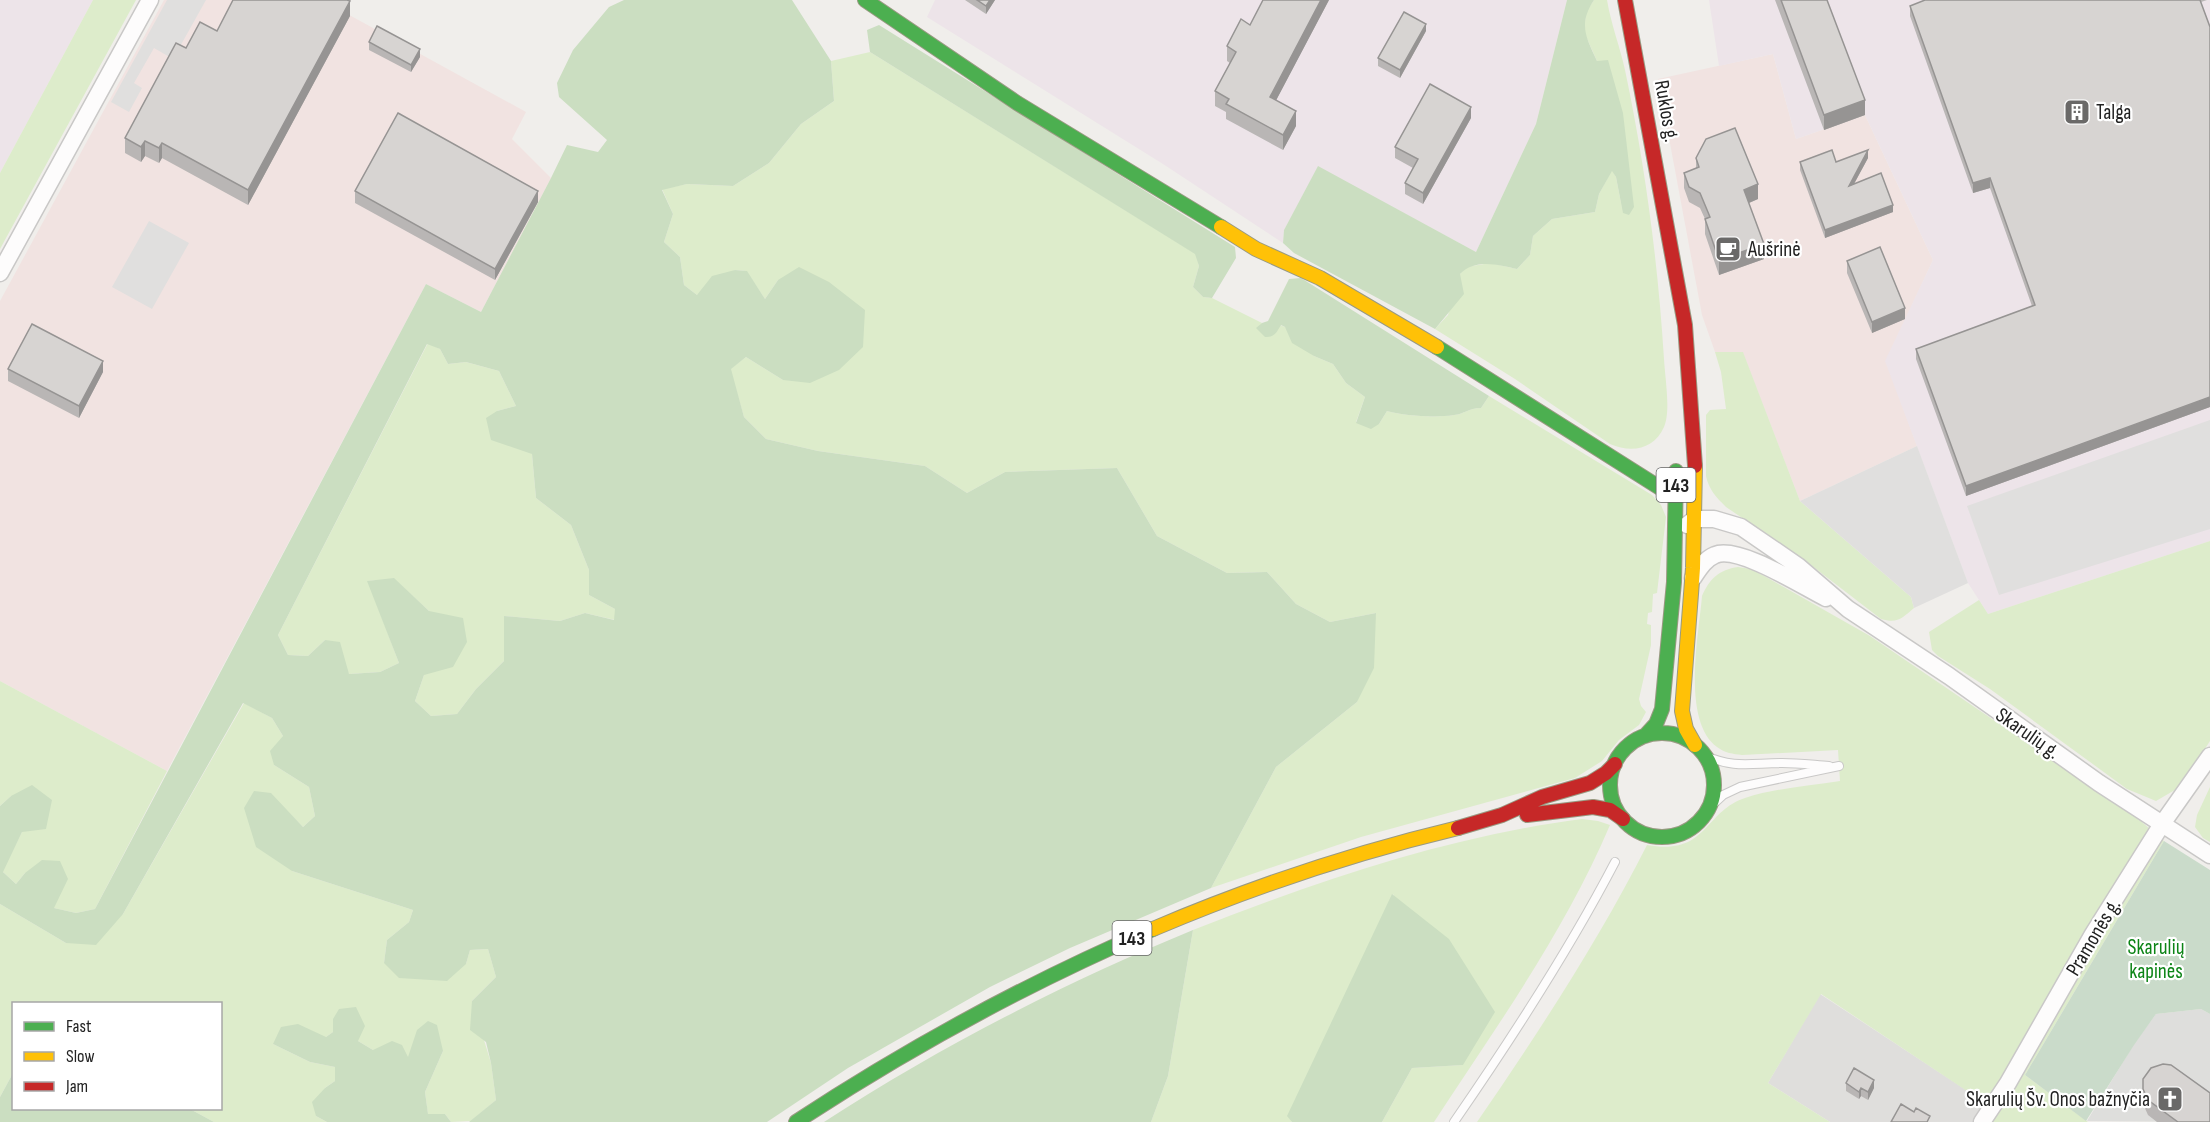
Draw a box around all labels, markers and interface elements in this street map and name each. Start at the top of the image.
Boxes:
street label: Ruklos g. [1649,78,1684,144]
building icon: Talga [2062,97,2092,127]
place label: Talga [2096,100,2131,125]
cafe icon: Aušrinė [1713,234,1743,264]
place label: Aušrinė [1747,237,1801,262]
road number: 143 [1656,468,1696,502]
street label: Skarulių g. [1991,702,2065,764]
street label: Pramonės g. [2061,894,2126,980]
road number: 143 [1112,921,1152,955]
park label: Skarulių kapinės [2128,935,2184,984]
legend [12,1002,222,1110]
text: Fast [66,1016,92,1037]
text: Slow [66,1046,95,1067]
text: Jam [65,1076,88,1097]
church icon: Skarulių Šv. Onos bažnyčia [2155,1084,2185,1114]
place label: Skarulių Šv. Onos bažnyčia [1966,1087,2150,1112]

